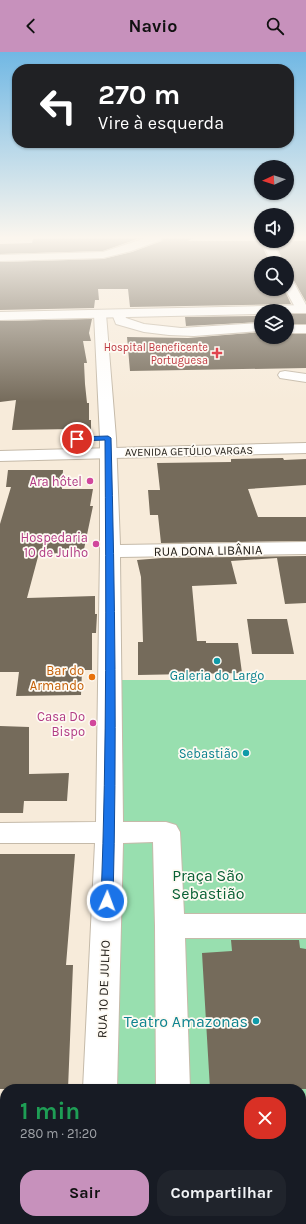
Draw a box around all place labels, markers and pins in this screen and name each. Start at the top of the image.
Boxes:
place label: Hospital Beneficente Portuguesa [104,341,208,367]
marker: Hospital Beneficente Portuguesa [211,347,223,359]
pin [60,422,94,456]
place label: Ara hôtel [29,474,82,489]
marker: Ara hôtel [85,476,95,486]
place label: Hospedaria 10 de Julho [21,530,88,560]
marker: Hospedaria 10 de Julho [91,539,101,549]
marker: Galeria do Largo [212,656,222,666]
place label: Bar do Armando [30,663,84,693]
place label: Galeria do Largo [170,668,264,683]
marker: Bar do Armando [87,672,97,682]
place label: Casa Do Bispo [37,709,85,739]
marker: Casa Do Bispo [88,718,98,728]
place label: Sebastião [179,746,238,761]
marker: Sebastião [241,748,251,758]
place label: Teatro Amazonas [124,1012,248,1031]
marker: Teatro Amazonas [251,1016,261,1026]

